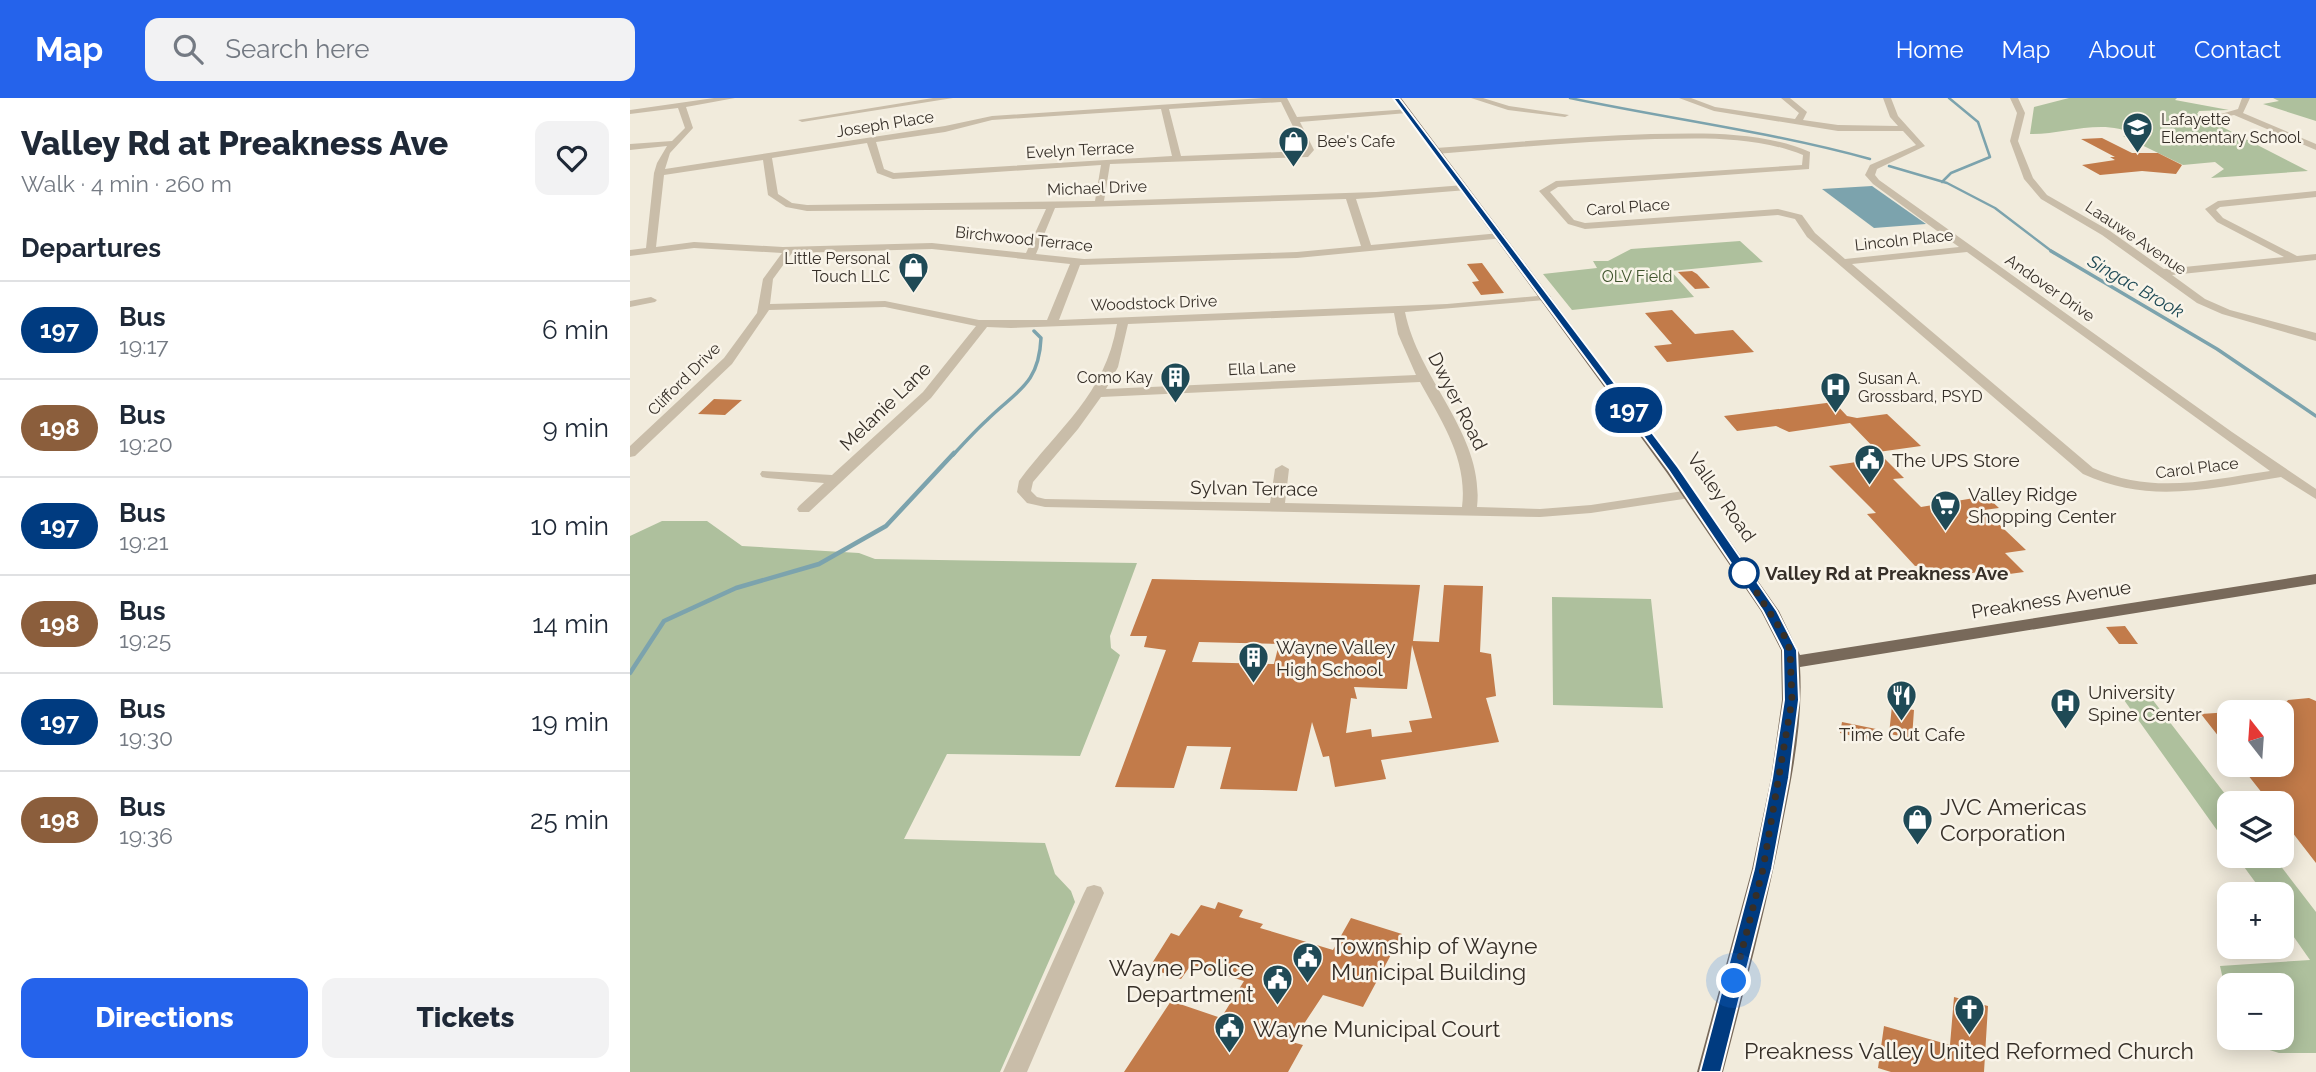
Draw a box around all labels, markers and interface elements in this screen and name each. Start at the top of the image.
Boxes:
search box [145,18,635,81]
text: Map [35,30,103,69]
icon: search [169,30,207,68]
text: Search here [225,34,370,64]
text: Home [1896,35,1964,64]
text: Map [2002,35,2050,64]
text: About [2088,35,2156,64]
text: Contact [2194,35,2281,64]
street label: Joseph Place [835,107,935,141]
place label: Lafayette Elementary School [2161,110,2302,147]
school or university icon: Lafayette Elementary School [2121,111,2155,155]
button: heart [535,121,609,195]
text: Valley Rd at Preakness Ave [21,124,448,163]
shop icon: Bee's Cafe [1277,124,1311,168]
place label: Bee's Cafe [1317,132,1395,151]
street label: Evelyn Terrace [1026,138,1134,162]
text: Walk · 4 min · 260 m [21,170,232,197]
street label: Michael Drive [1047,177,1147,199]
street label: Carol Place [1586,195,1670,219]
street label: Laauwe Avenue [2082,197,2190,279]
street label: Birchwood Terrace [954,222,1094,256]
street label: Lincoln Place [1854,225,1954,255]
text: Departures [21,233,161,263]
place label: Little Personal Touch LLC [784,249,891,286]
shop icon: Little Personal Touch LLC [896,250,930,294]
street label: Andover Drive [2002,250,2098,326]
water label: Singac Brook [2083,250,2188,322]
park label: OLV Field [1602,267,1672,286]
street label: Woodstock Drive [1090,291,1218,315]
text: Bus [119,302,166,332]
text: 197 [40,315,79,344]
text: 6 min [542,315,609,345]
text: 19:17 [119,332,169,359]
street label: Clifford Drive [644,339,724,419]
street label: Dwyer Road [1424,348,1492,454]
street label: Melanie Lane [835,357,935,455]
street label: Ella Lane [1228,357,1296,379]
building icon: Como Kay [1159,360,1193,404]
place label: Como Kay [1077,368,1153,387]
place label: Susan A. Grossbard, PSYD [1858,369,1983,406]
hospital icon: Susan A. Grossbard, PSYD [1818,370,1852,414]
line badge: 197 [1589,387,1669,433]
text: 197 [1609,395,1649,424]
text: Bus [119,400,166,430]
text: 198 [39,413,80,442]
text: 9 min [542,413,609,443]
text: 19:20 [119,430,173,457]
public building icon: The UPS Store [1852,443,1886,487]
street label: Valley Road [1683,448,1761,546]
place label: The UPS Store [1892,449,2020,471]
street label: Carol Place [2154,453,2240,483]
street label: Sylvan Terrace [1190,476,1318,500]
place label: Valley Ridge Shopping Center [1968,483,2117,527]
supermarket icon: Valley Ridge Shopping Center [1928,488,1962,532]
text: Bus [119,498,166,528]
text: 197 [40,511,79,540]
text: 10 min [531,511,609,541]
text: 19:21 [119,528,168,555]
marker: Valley Rd at Preakness Ave [1729,558,1759,588]
place label: Valley Rd at Preakness Ave [1765,562,2008,584]
street label: Preakness Avenue [1970,576,2132,622]
text: Bus [119,596,166,626]
text: 198 [39,609,80,638]
text: 14 min [532,609,609,639]
text: 19:25 [119,626,171,653]
place label: Wayne Valley High School [1276,636,1395,680]
building icon: Wayne Valley High School [1236,641,1270,685]
restaurant icon: Time Out Cafe [1885,678,1919,722]
place label: University Spine Center [2088,681,2202,725]
hospital icon: University Spine Center [2048,686,2082,730]
text: Bus [119,694,166,724]
north arrow [2217,700,2294,777]
map controls [2217,700,2294,1050]
text: 197 [40,707,79,736]
text: 19 min [531,707,609,737]
place label: Time Out Cafe [1839,723,1965,745]
text: 19:30 [119,724,173,751]
button: layers [2217,791,2294,868]
text: Bus [119,792,166,822]
place label: JVC Americas Corporation [1940,793,2087,846]
shop icon: JVC Americas Corporation [1900,802,1934,846]
text: 198 [39,805,80,834]
text: 25 min [530,805,609,835]
text: 19:36 [119,822,173,849]
button: + [2217,882,2294,959]
place label: Township of Wayne Municipal Building [1331,932,1537,985]
public building icon: Township of Wayne Municipal Building [1291,941,1325,985]
place label: Wayne Police Department [1109,954,1254,1007]
public building icon: Wayne Police Department [1260,963,1294,1007]
your location [1716,963,1751,998]
button: − [2217,973,2294,1050]
button: Directions [21,978,308,1058]
button: Tickets [322,978,609,1058]
church icon: Preakness Valley United Reformed Church [1952,992,1986,1036]
public building icon: Wayne Municipal Court [1213,1011,1247,1055]
place label: Wayne Municipal Court [1253,1015,1501,1042]
place label: Preakness Valley United Reformed Church [1744,1037,2194,1064]

